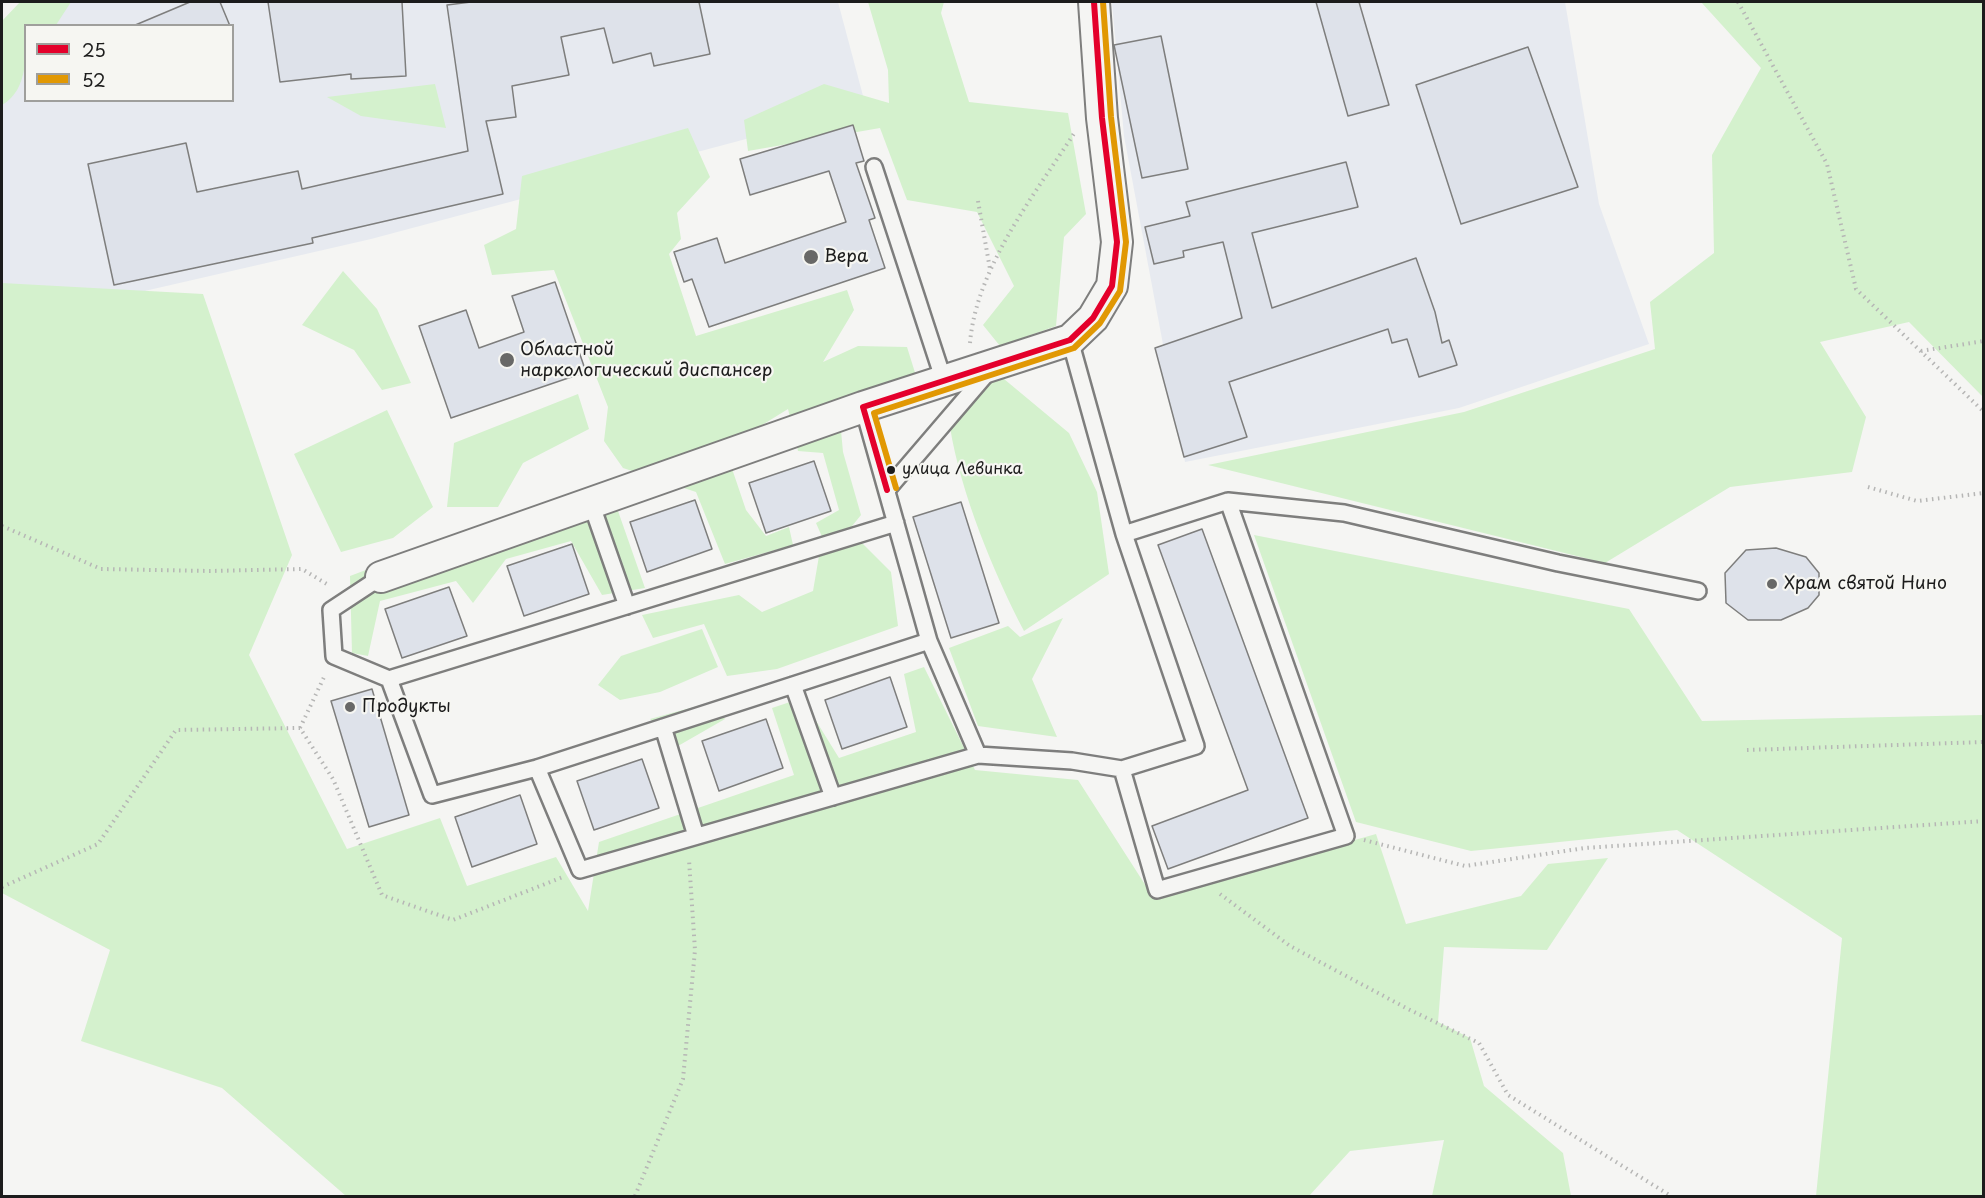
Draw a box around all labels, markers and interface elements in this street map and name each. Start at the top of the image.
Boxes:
legend [24,24,234,102]
text: 25 [82,36,106,63]
text: 52 [82,66,106,93]
place label: Вера [824,246,868,268]
marker: Вера [802,248,820,266]
place label: Областной наркологический диспансер [520,339,772,382]
marker: Областной наркологический диспансер [498,351,516,369]
place label: улица Левинка [902,460,1022,480]
marker: улица Левинка [885,464,897,476]
place label: Храм святой Нино [1784,573,1947,595]
marker: Храм святой Нино [1765,577,1779,591]
place label: Продукты [362,696,451,718]
marker: Продукты [343,700,357,714]

